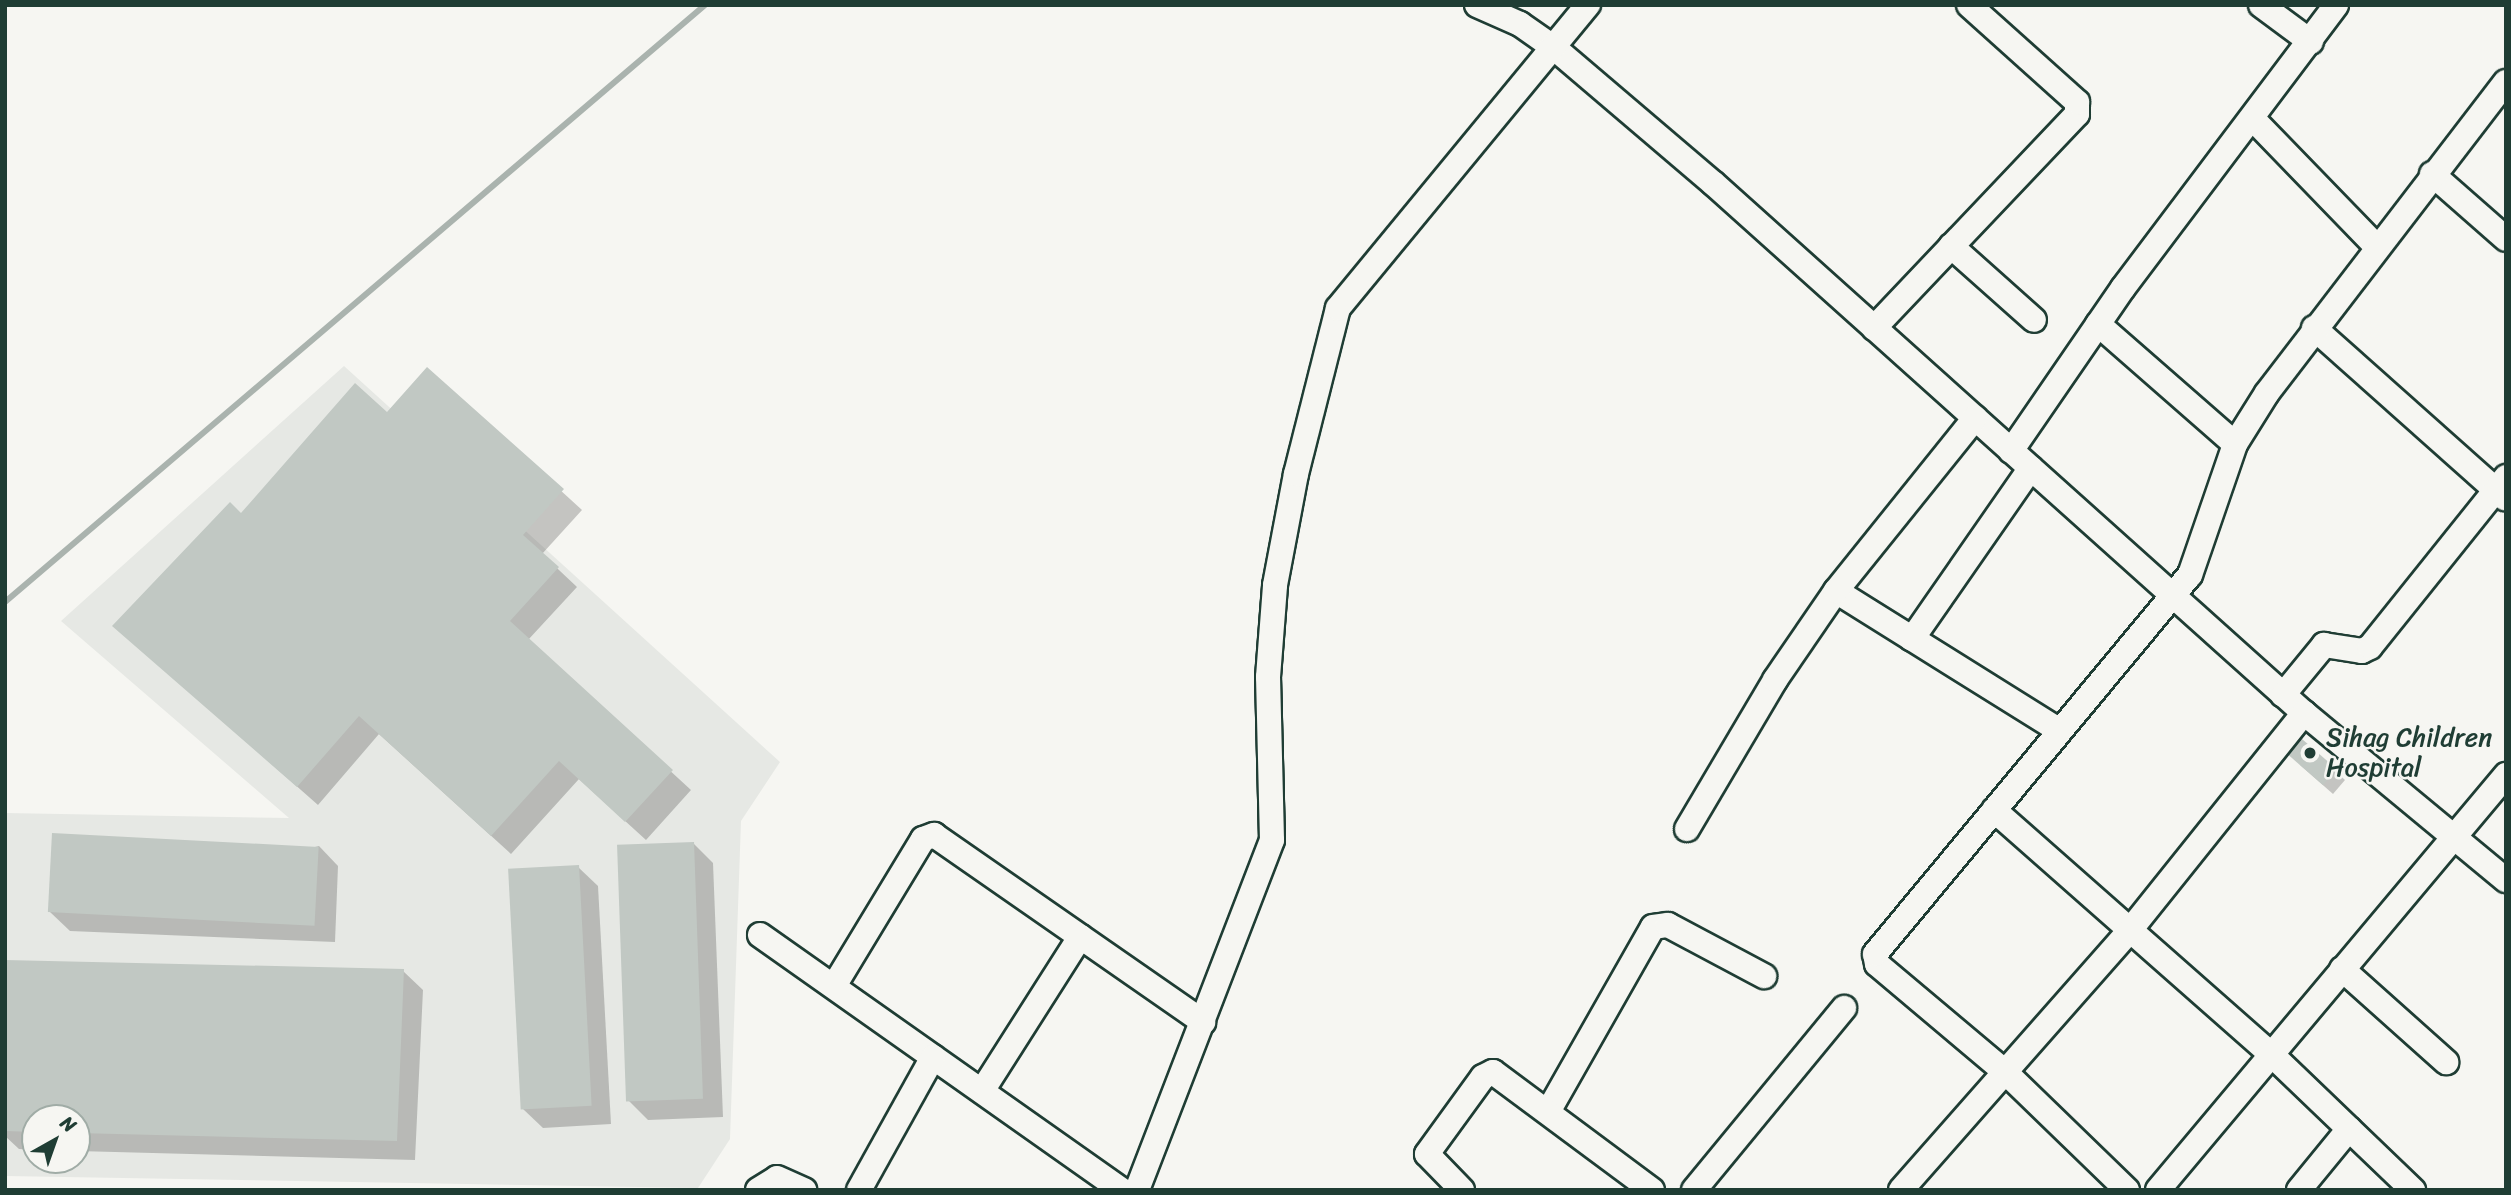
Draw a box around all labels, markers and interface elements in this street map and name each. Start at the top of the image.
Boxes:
place label: Sihag Children Hospital [2326,722,2492,784]
marker: Sihag Children Hospital [2300,743,2320,763]
north arrow [21,1104,91,1174]
text: N [53,1107,84,1141]

